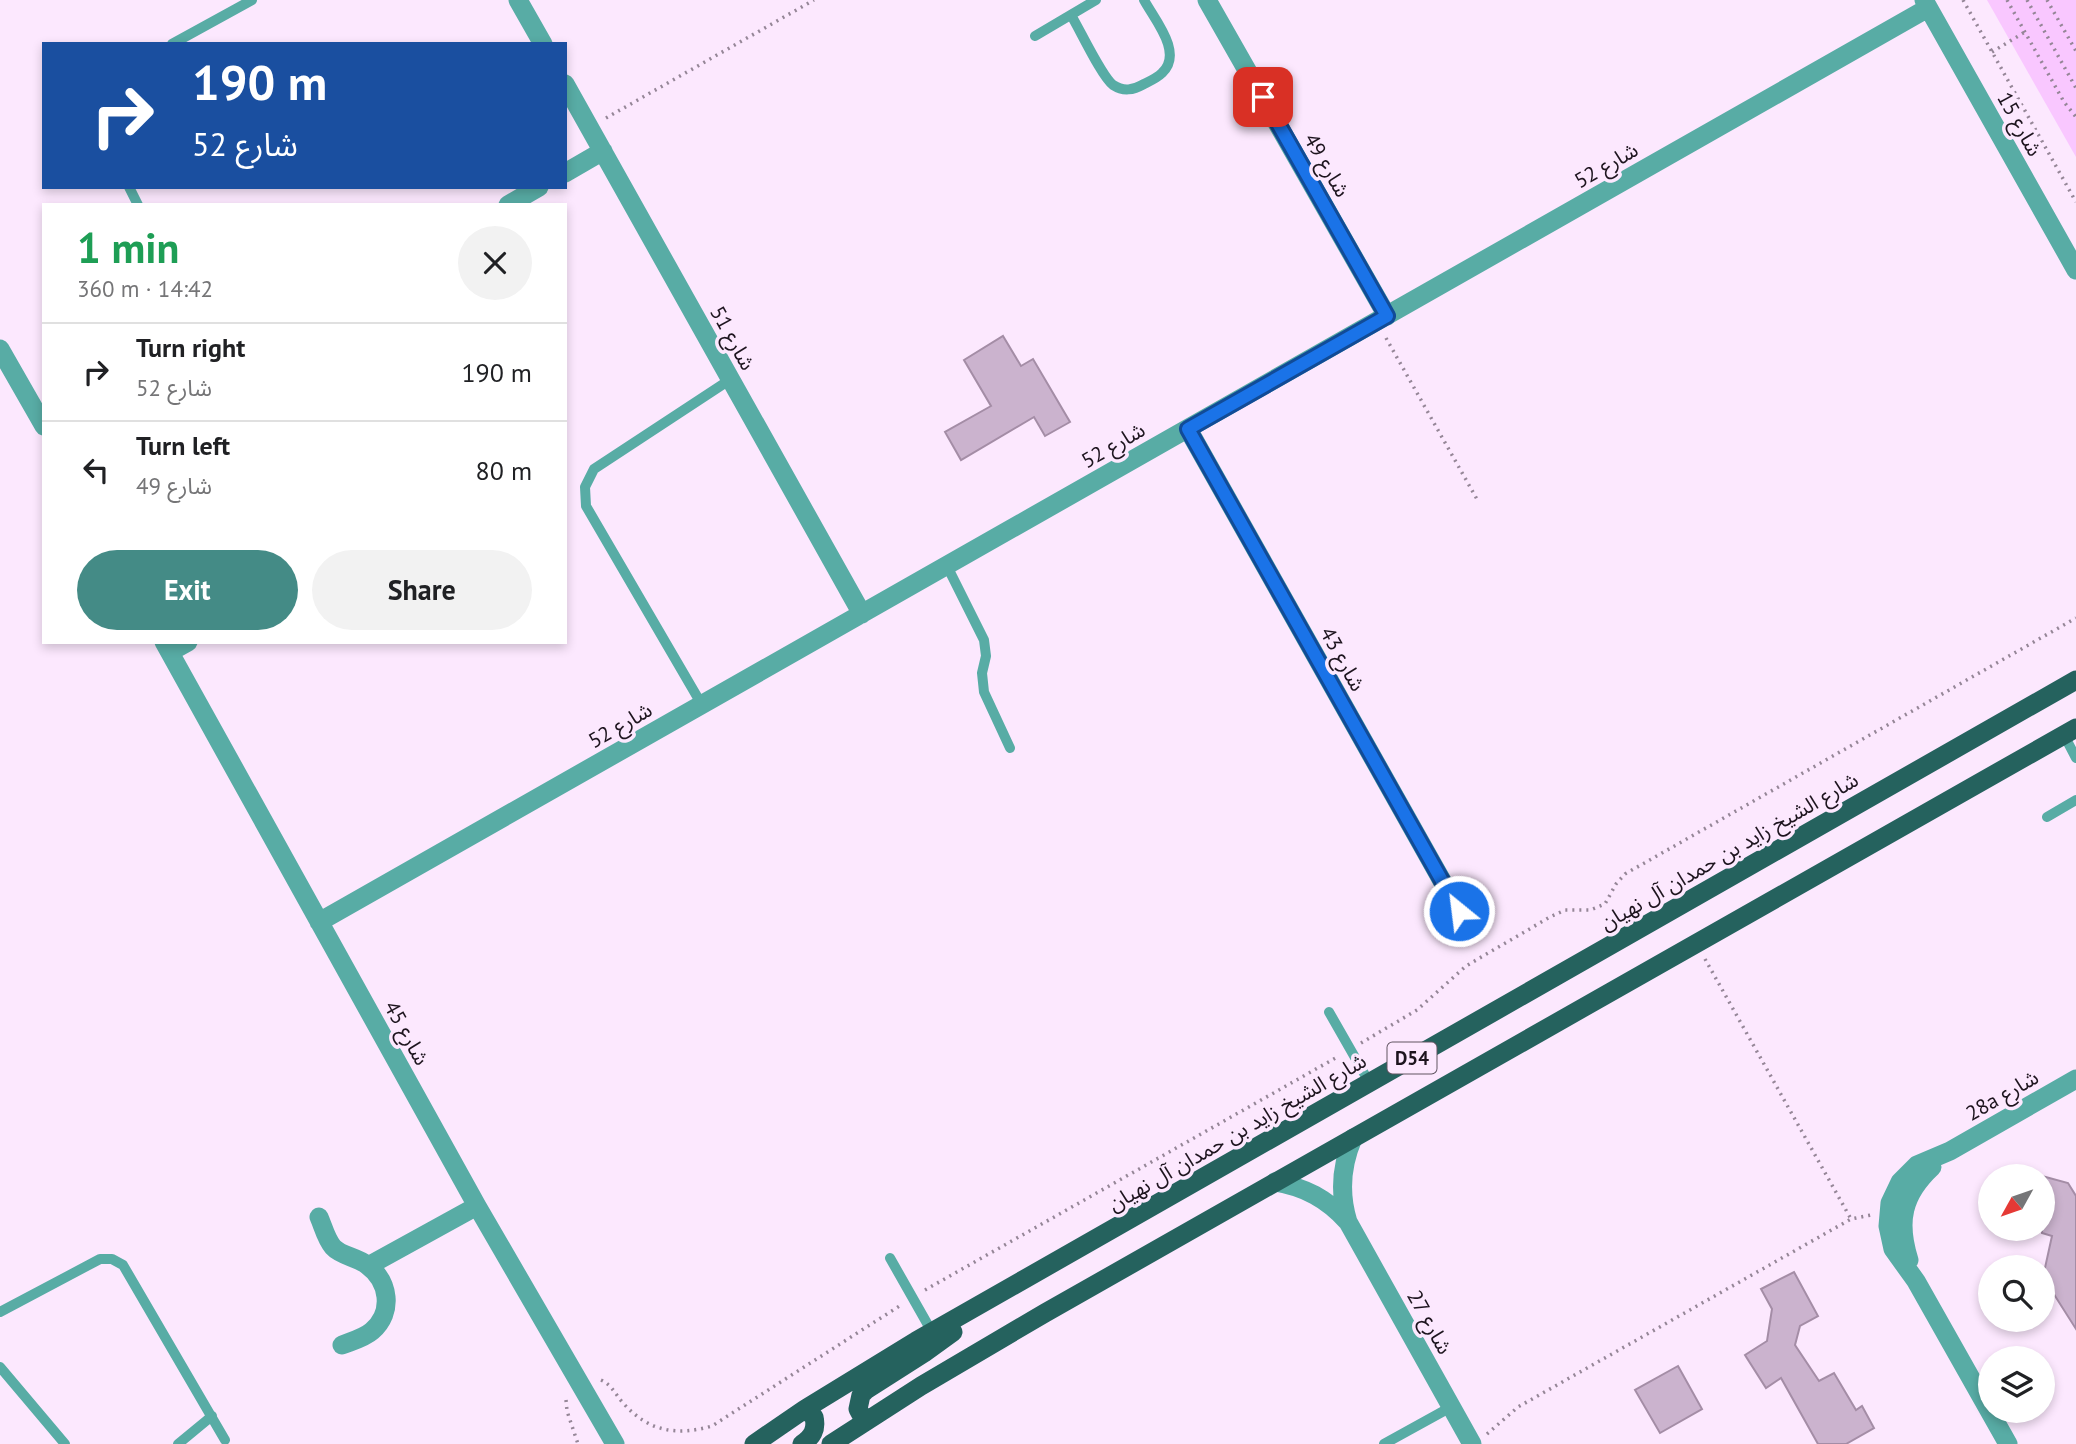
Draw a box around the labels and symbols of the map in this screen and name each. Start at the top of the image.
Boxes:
pin [1233,67,1293,127]
street label: شارع 15 [1990,87,2049,162]
street label: شارع 49 [1296,128,1356,203]
street label: شارع 52 [1569,136,1644,196]
street label: شارع 51 [703,301,762,376]
street label: شارع 52 [1076,416,1151,476]
street label: شارع 43 [1313,622,1372,697]
street label: شارع 52 [583,696,658,756]
street label: شارع الشيخ زايد بن حمدان آل نهيان [1595,766,1864,938]
position arrow [1422,874,1496,948]
street label: شارع 45 [377,996,436,1071]
road number: D54 [1388,1042,1436,1074]
street label: شارع الشيخ زايد بن حمدان آل نهيان [1103,1047,1372,1219]
street label: 28a شارع [1961,1063,2044,1128]
north arrow [1978,1164,2054,1241]
street label: شارع 27 [1400,1285,1459,1360]

